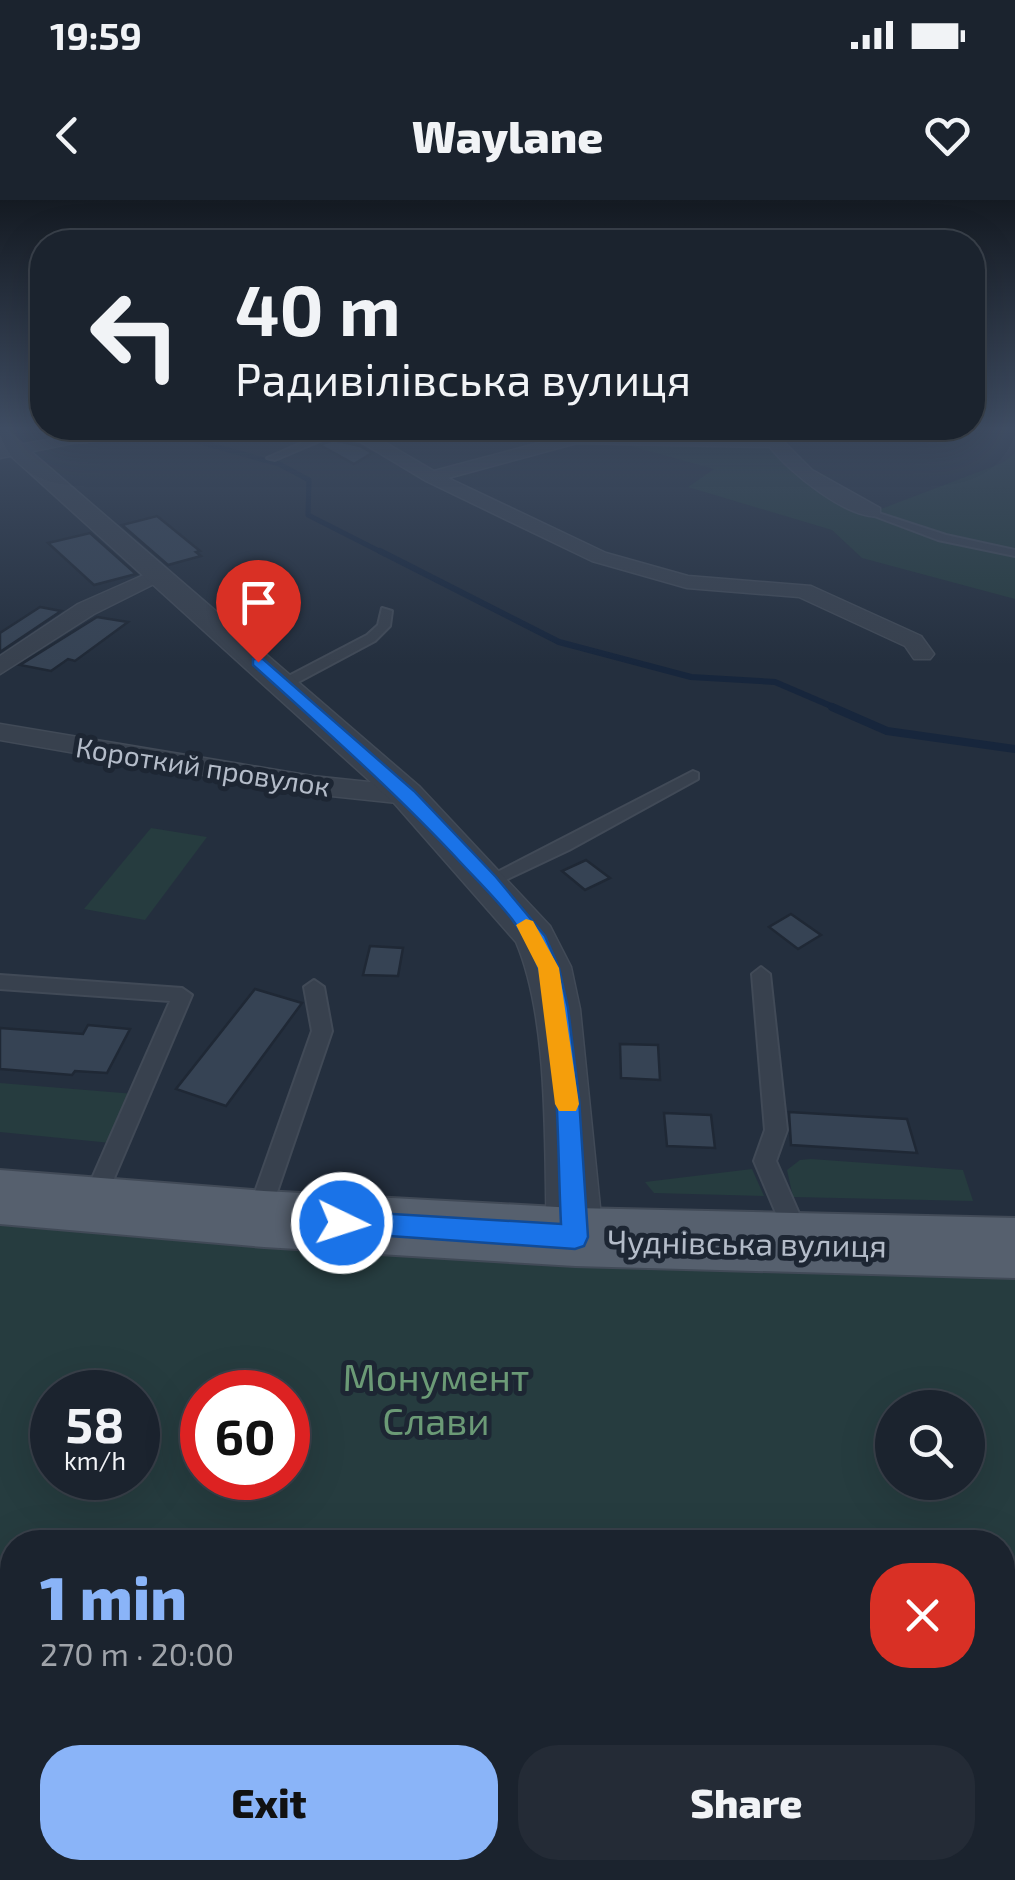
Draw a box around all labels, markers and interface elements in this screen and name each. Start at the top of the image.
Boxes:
text: 19:59 [50,12,142,58]
icon: back [40,108,95,163]
text: Waylane [412,108,603,162]
icon: heart [920,108,975,163]
text: 40 m [235,266,401,350]
icon: left [70,270,200,400]
text: Радивілівська вулиця [235,351,691,405]
pin [216,560,301,663]
icon: arrive [231,575,286,630]
street label: Короткий провулок [73,729,333,803]
position arrow [290,1171,394,1275]
street label: Чуднівська вулиця [607,1221,887,1264]
park label: Монумент Слави [343,1353,529,1443]
speed limit sign: 60 [180,1370,310,1500]
map controls [875,1390,985,1500]
button: search [875,1390,985,1500]
text: 58 [66,1393,124,1453]
text: km/h [64,1445,126,1475]
text: 1 min [40,1560,187,1632]
button: close [870,1563,975,1668]
text: 270 m · 20:00 [40,1634,234,1672]
button: Exit [40,1745,498,1860]
button: Share [518,1745,975,1860]

